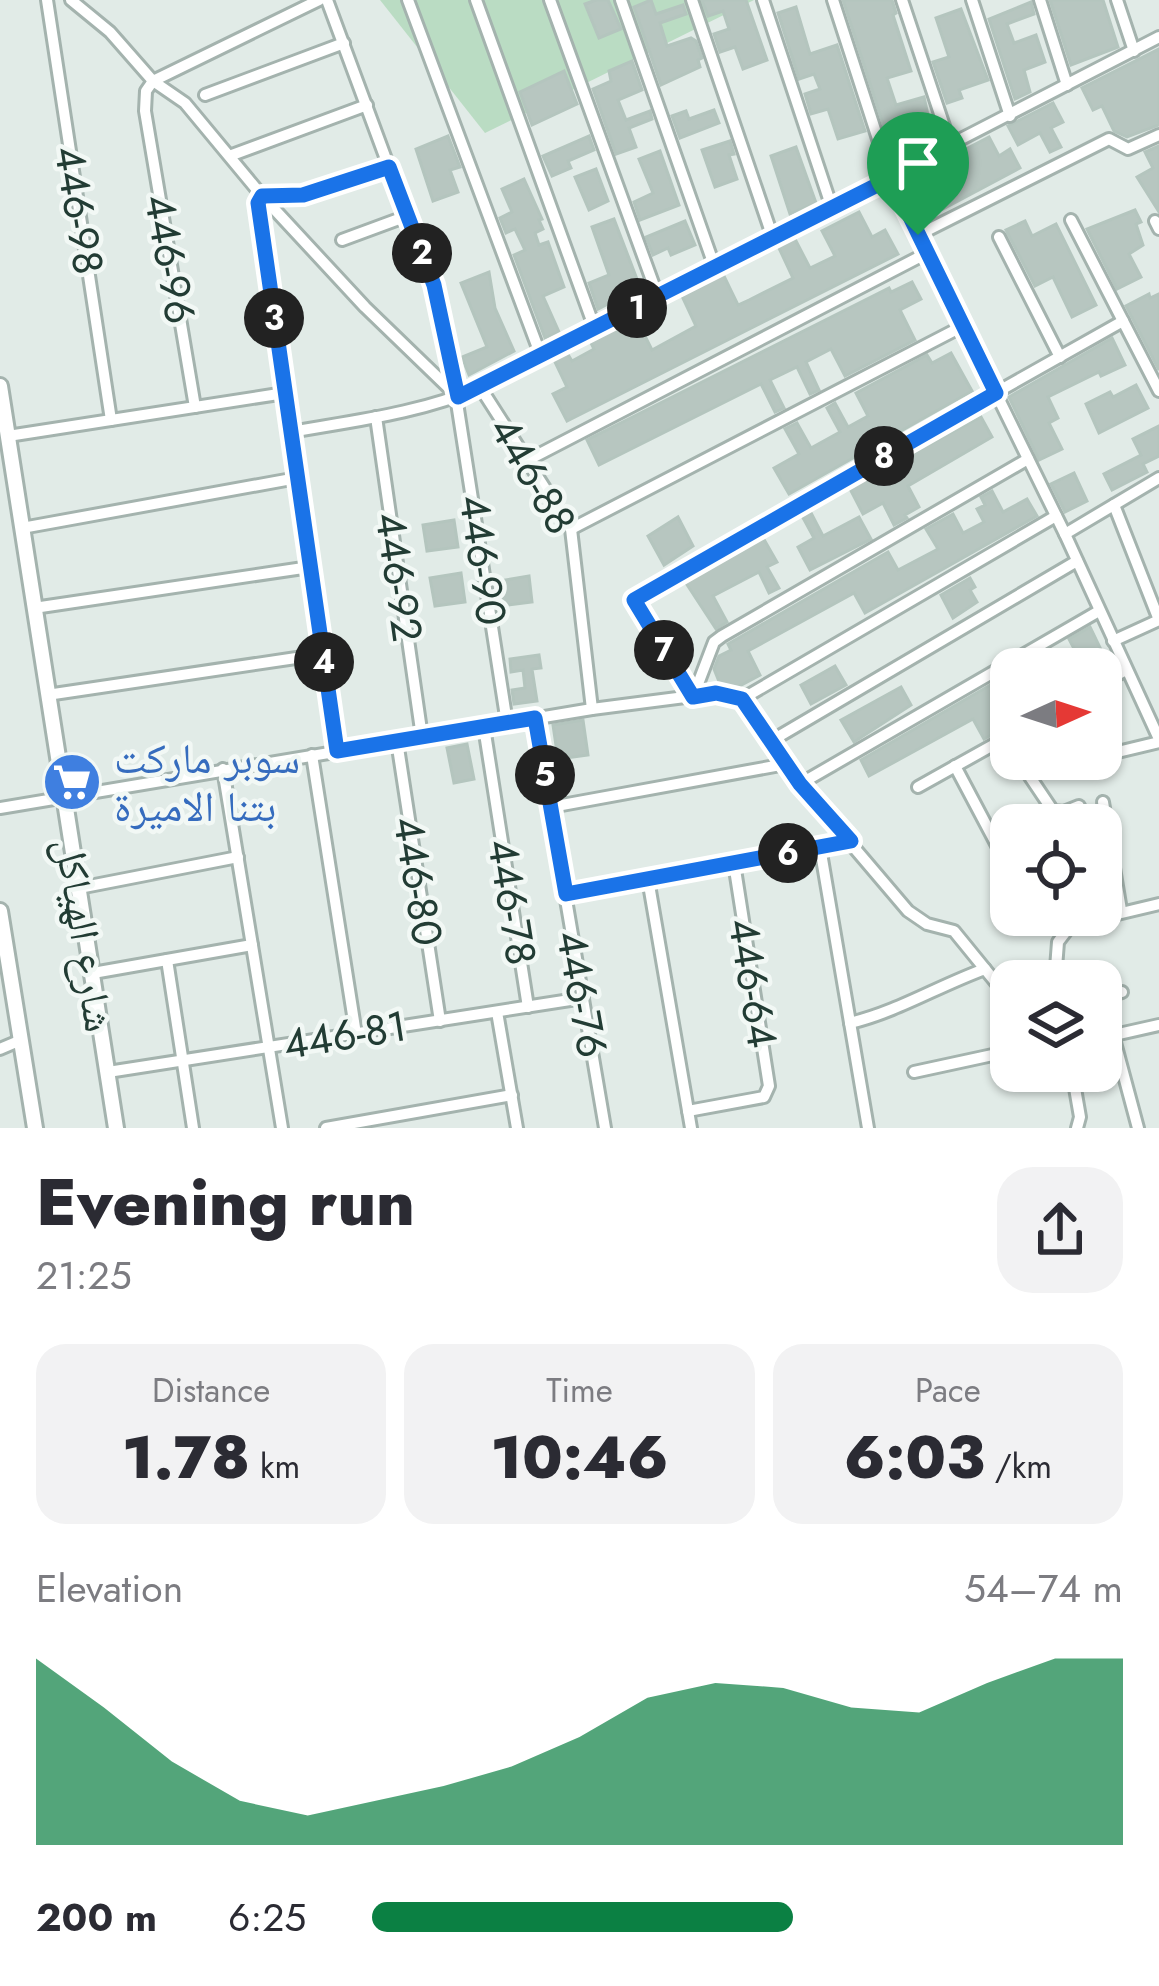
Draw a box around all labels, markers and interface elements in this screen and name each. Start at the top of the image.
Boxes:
pin [867,112,969,235]
icon: arrive [885,130,951,196]
street label: 446-98 [39,141,119,279]
street label: 446-96 [129,190,211,328]
pin: 2 [392,223,452,283]
text: 2 [411,229,433,276]
pin: 1 [607,278,667,338]
text: 1 [629,284,645,331]
pin: 3 [244,288,304,348]
text: 3 [264,294,284,341]
street label: 446-88 [475,404,591,546]
pin: 8 [854,426,914,486]
text: 8 [874,432,894,479]
street label: 446-90 [444,491,522,629]
street label: 446-92 [360,508,438,646]
pin: 7 [634,620,694,680]
text: 7 [654,626,674,673]
pin: 4 [294,632,354,692]
text: 4 [312,638,336,685]
north arrow [990,648,1122,780]
map controls [990,648,1122,1092]
place label: سوبر ماركت بتنا الاميرة [114,728,300,837]
pin: 5 [515,745,575,805]
supermarket icon: سوبر ماركت بتنا الاميرة [41,751,103,813]
text: 5 [534,751,556,798]
button: locate [990,804,1122,936]
street label: 446-80 [378,812,458,950]
pin: 6 [758,823,818,883]
text: 6 [777,829,799,876]
street label: شارع الهياكل [40,834,130,1036]
street label: 446-78 [472,835,552,969]
street label: 446-64 [713,914,793,1052]
street label: 446-76 [541,926,623,1062]
button: layers [990,960,1122,1092]
street label: 446-81 [279,995,411,1075]
text: Evening run [36,1154,415,1250]
button: share [997,1167,1123,1293]
text: 21:25 [36,1247,132,1304]
text: Distance [152,1367,270,1414]
text: Time [546,1367,613,1414]
text: Pace [915,1367,981,1414]
text: 1.78 [122,1414,250,1501]
text: 10:46 [491,1414,668,1501]
text: 6:03 [844,1414,985,1501]
text: km [250,1443,300,1490]
text: /km [985,1443,1052,1490]
text: Elevation [36,1560,183,1617]
text: 54–74 m [964,1560,1123,1617]
text: 200 m [36,1889,157,1946]
text: 6:25 [228,1889,306,1946]

